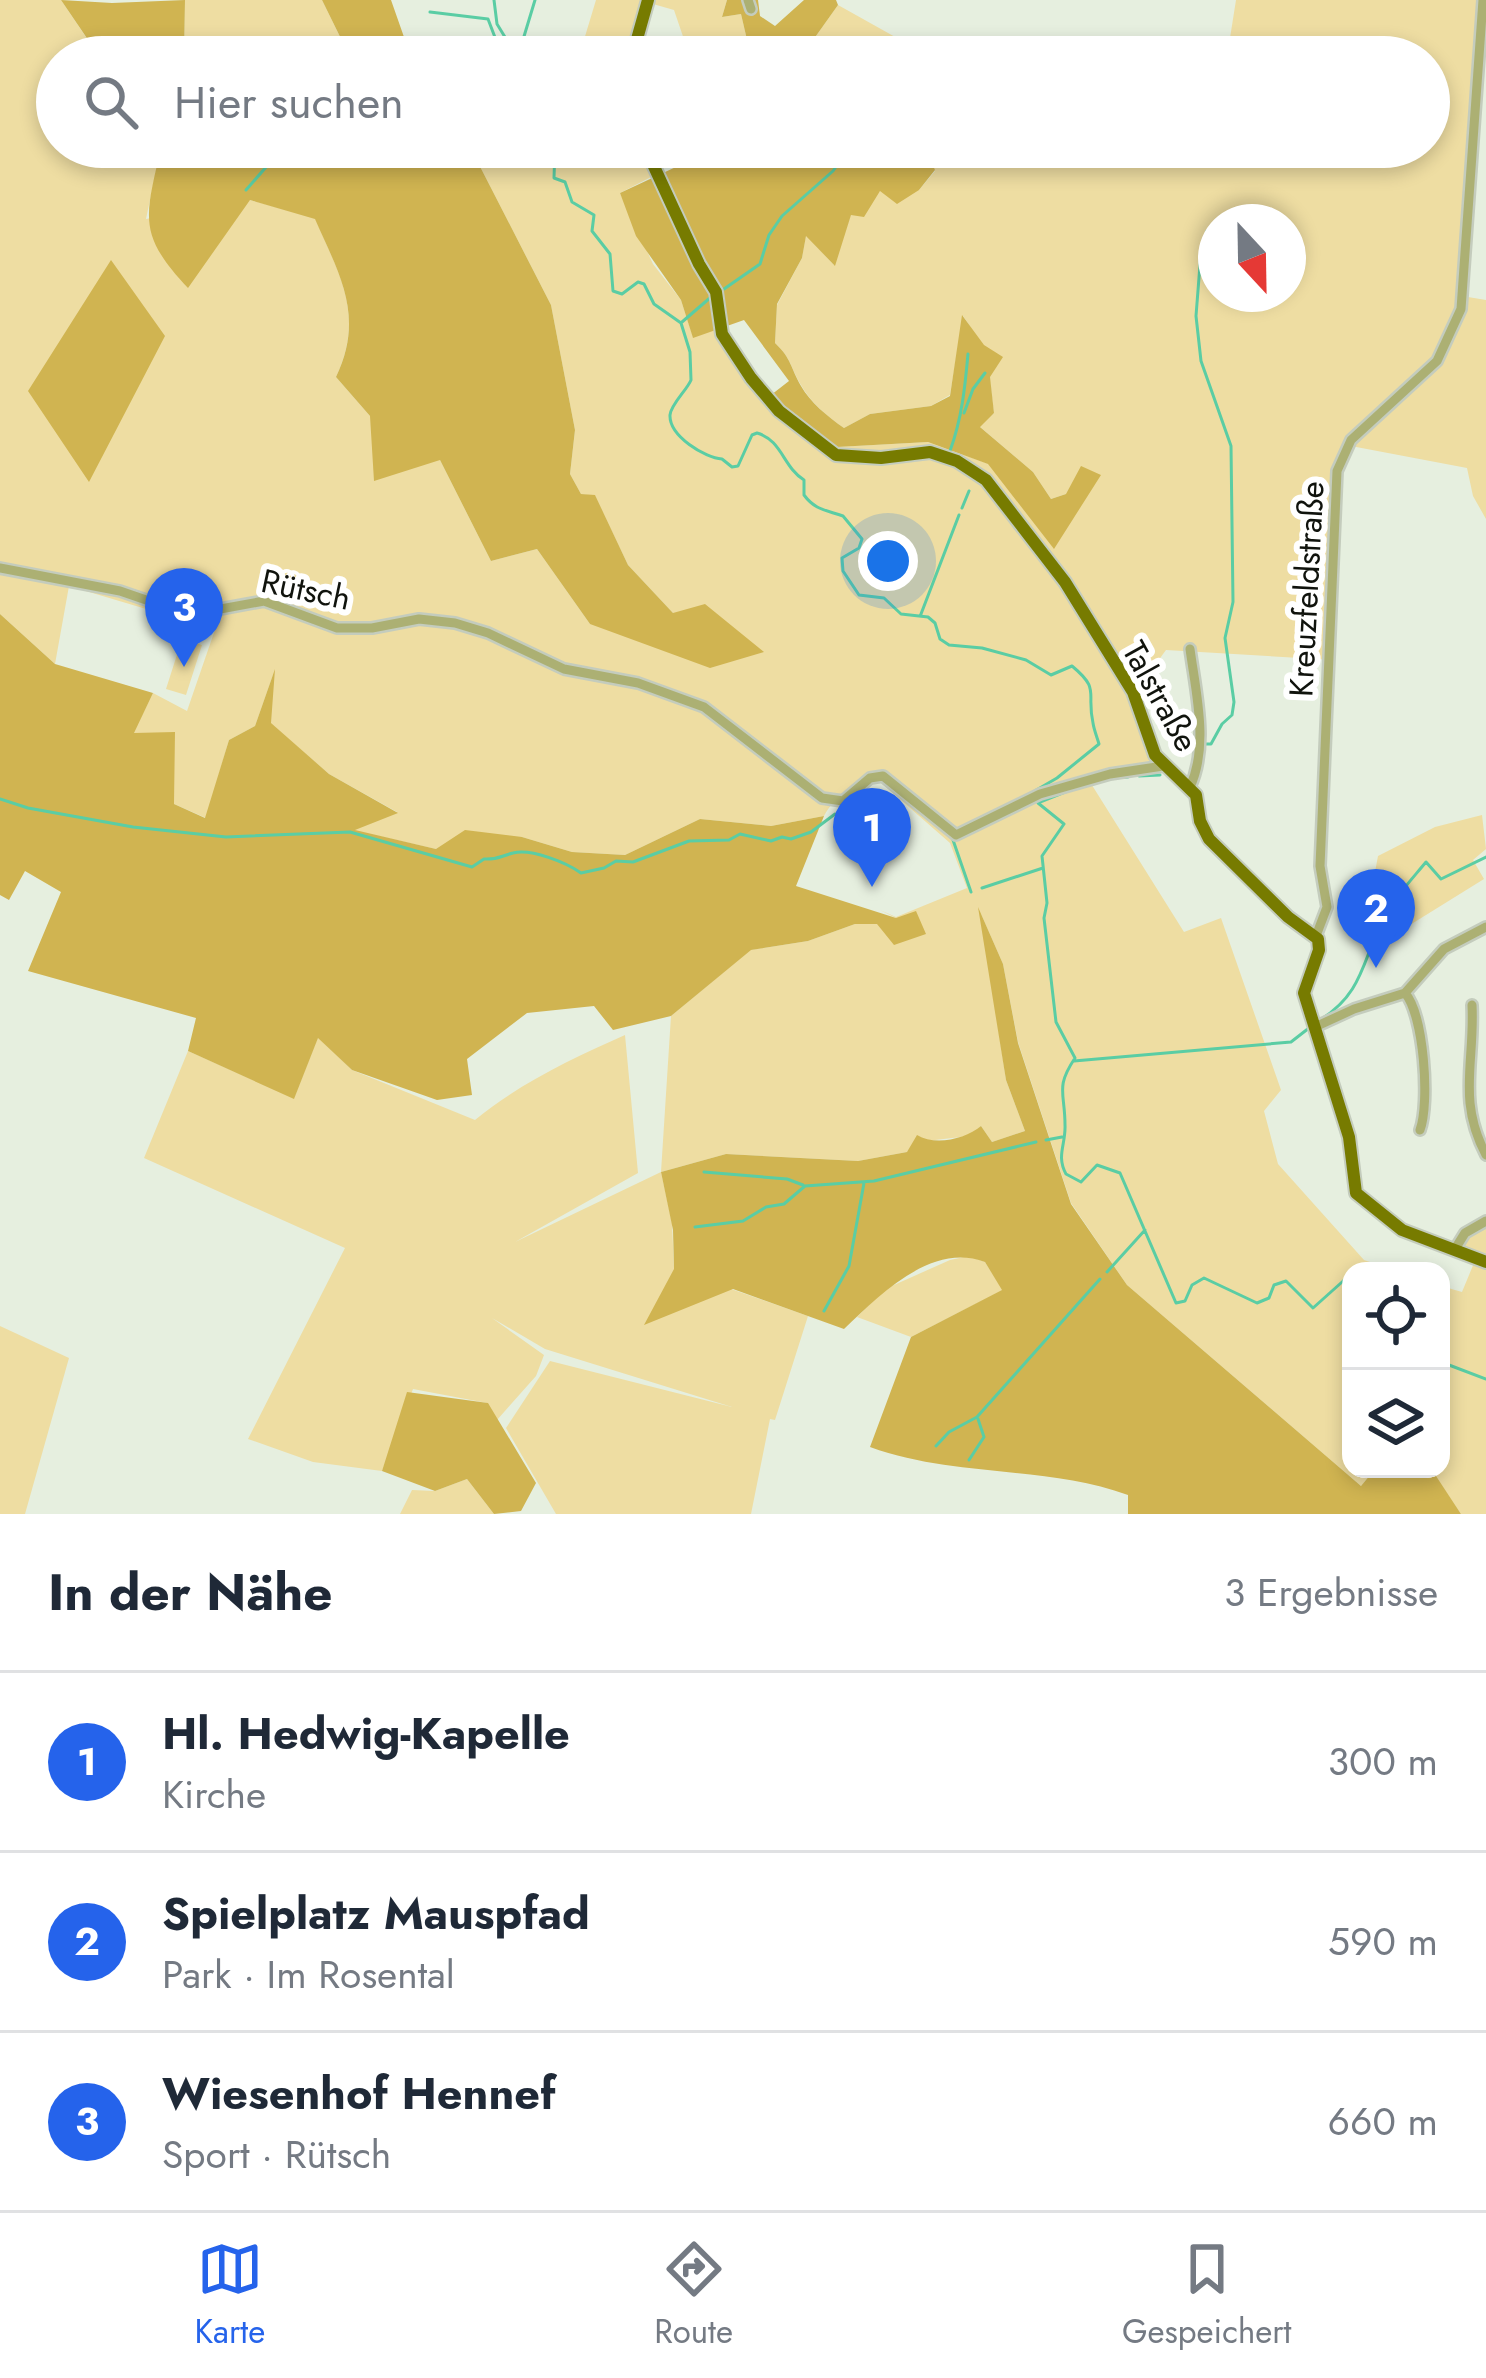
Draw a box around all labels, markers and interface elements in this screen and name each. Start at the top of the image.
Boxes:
search box [36,36,1450,168]
icon: search [78,69,144,135]
text: Hier suchen [174,70,404,135]
north arrow [1198,204,1306,312]
street label: Kreuzfeldstraße [1277,480,1336,698]
your location [858,531,918,591]
street label: Rütsch [257,557,355,622]
pin: 3 [145,568,223,667]
street label: Talstraße [1111,633,1210,760]
pin: 1 [833,788,911,887]
pin: 2 [1337,869,1415,968]
map controls [1342,1262,1450,1478]
button: locate [1342,1262,1450,1370]
button: layers [1342,1370,1450,1478]
text: In der Nähe [48,1555,332,1629]
text: 3 Ergebnisse [1224,1564,1438,1621]
text: Hl. Hedwig-Kapelle [162,1701,570,1766]
text: 1 [77,1733,97,1790]
text: 300 m [1328,1733,1438,1790]
text: Kirche [162,1766,266,1823]
text: Spielplatz Mauspfad [162,1881,590,1946]
text: 2 [74,1913,100,1970]
text: 590 m [1328,1913,1438,1970]
text: Park · Im Rosental [162,1946,455,2003]
text: Wiesenhof Hennef [162,2061,556,2126]
text: 3 [75,2093,99,2150]
text: 660 m [1328,2093,1438,2150]
text: Sport · Rütsch [162,2126,391,2183]
tab: Karte [194,2236,265,2355]
tab: Route [654,2236,733,2355]
tab: Gespeichert [1122,2236,1291,2355]

